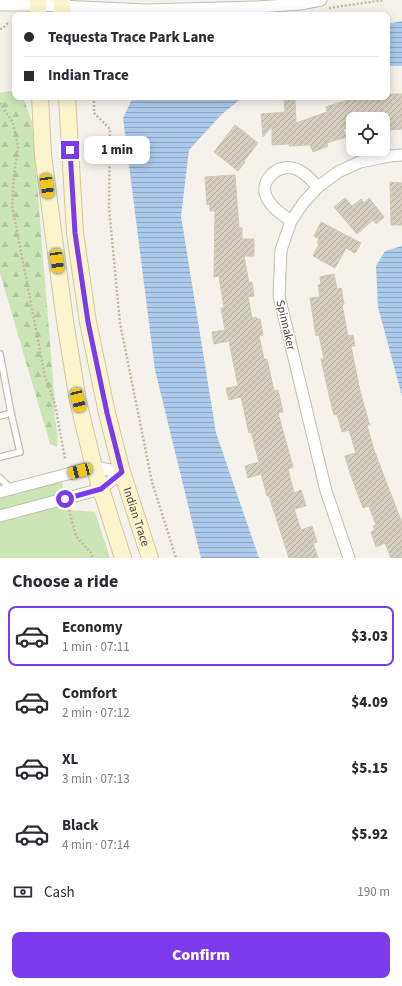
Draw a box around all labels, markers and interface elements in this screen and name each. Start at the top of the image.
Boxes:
text: Tequesta Trace Park Lane [48,27,215,48]
text: Indian Trace [48,65,129,86]
map controls [346,112,390,156]
button: locate [346,112,390,156]
callout: 1 min [84,136,150,164]
route end [61,141,79,159]
text: 1 min [101,141,133,159]
car [39,173,55,199]
car [49,248,65,274]
street label: Spinnaker [271,298,300,353]
car [69,387,87,413]
car [67,462,93,480]
street label: Indian Trace [118,485,154,549]
route start [56,490,74,508]
text: Choose a ride [12,569,118,594]
text: Economy [62,617,123,638]
icon: car [14,618,50,654]
text: $3.03 [351,626,388,647]
text: 1 min · 07:11 [62,638,130,656]
text: Comfort [62,683,117,704]
icon: car [14,684,50,720]
text: $4.09 [351,692,388,713]
text: 2 min · 07:12 [62,704,130,722]
text: XL [62,749,78,770]
icon: car [14,750,50,786]
text: $5.15 [351,758,388,779]
text: 3 min · 07:13 [62,770,130,788]
text: Black [62,815,99,836]
icon: car [14,816,50,852]
text: $5.92 [351,824,388,845]
text: 4 min · 07:14 [62,836,130,854]
icon: cash [12,881,34,903]
text: Cash [44,882,75,903]
text: 190 m [357,883,390,901]
button: Confirm [12,932,390,978]

